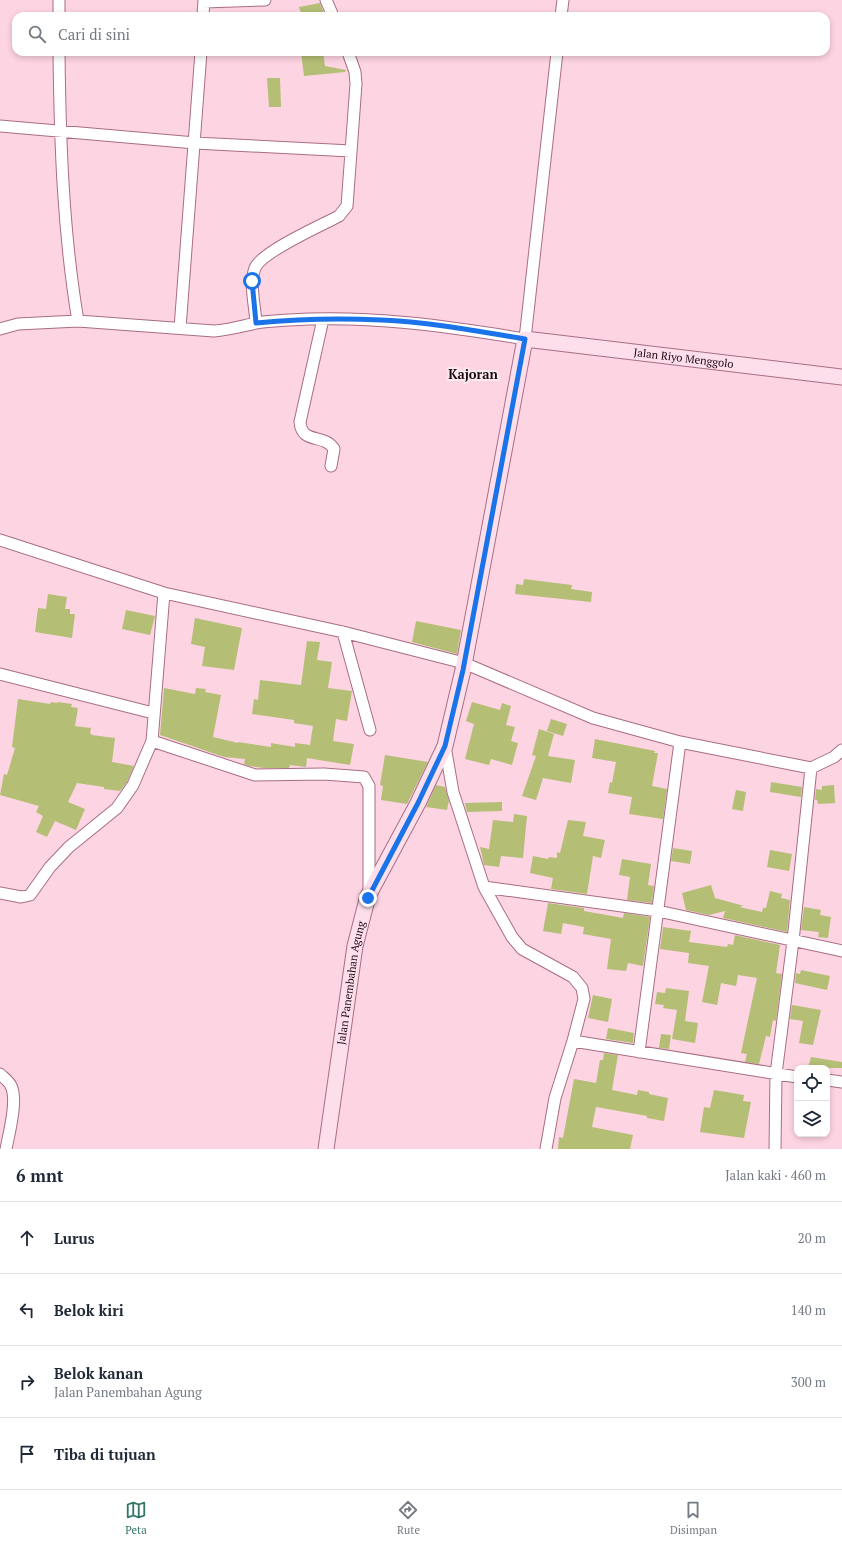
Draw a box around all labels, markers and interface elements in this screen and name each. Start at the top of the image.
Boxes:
search box [12,12,830,56]
icon: search [26,23,48,45]
text: Cari di sini [58,24,130,44]
route start [243,272,261,290]
street label: Jalan Riyo Menggolo [633,345,734,371]
district label: Kajoran [448,365,498,383]
route end [359,889,377,907]
street label: Jalan Panembahan Agung [334,919,368,1046]
map controls [794,1065,830,1137]
button: locate [794,1065,830,1101]
button: layers [794,1101,830,1137]
text: 6 mnt [16,1164,64,1187]
text: Jalan kaki · 460 m [725,1166,826,1184]
icon: ahead [16,1227,38,1249]
text: Lurus [54,1228,95,1248]
text: 20 m [798,1229,826,1247]
icon: left [16,1299,38,1321]
text: Belok kiri [54,1300,124,1320]
text: 140 m [791,1301,826,1319]
text: Belok kanan [54,1363,143,1383]
icon: right [16,1371,38,1393]
text: 300 m [791,1373,826,1391]
text: Jalan Panembahan Agung [54,1383,202,1401]
icon: arrive [16,1443,38,1465]
text: Tiba di tujuan [54,1444,156,1464]
tab: Peta [125,1499,147,1537]
tab: Rute [397,1499,420,1537]
tab: Disimpan [670,1499,717,1537]

